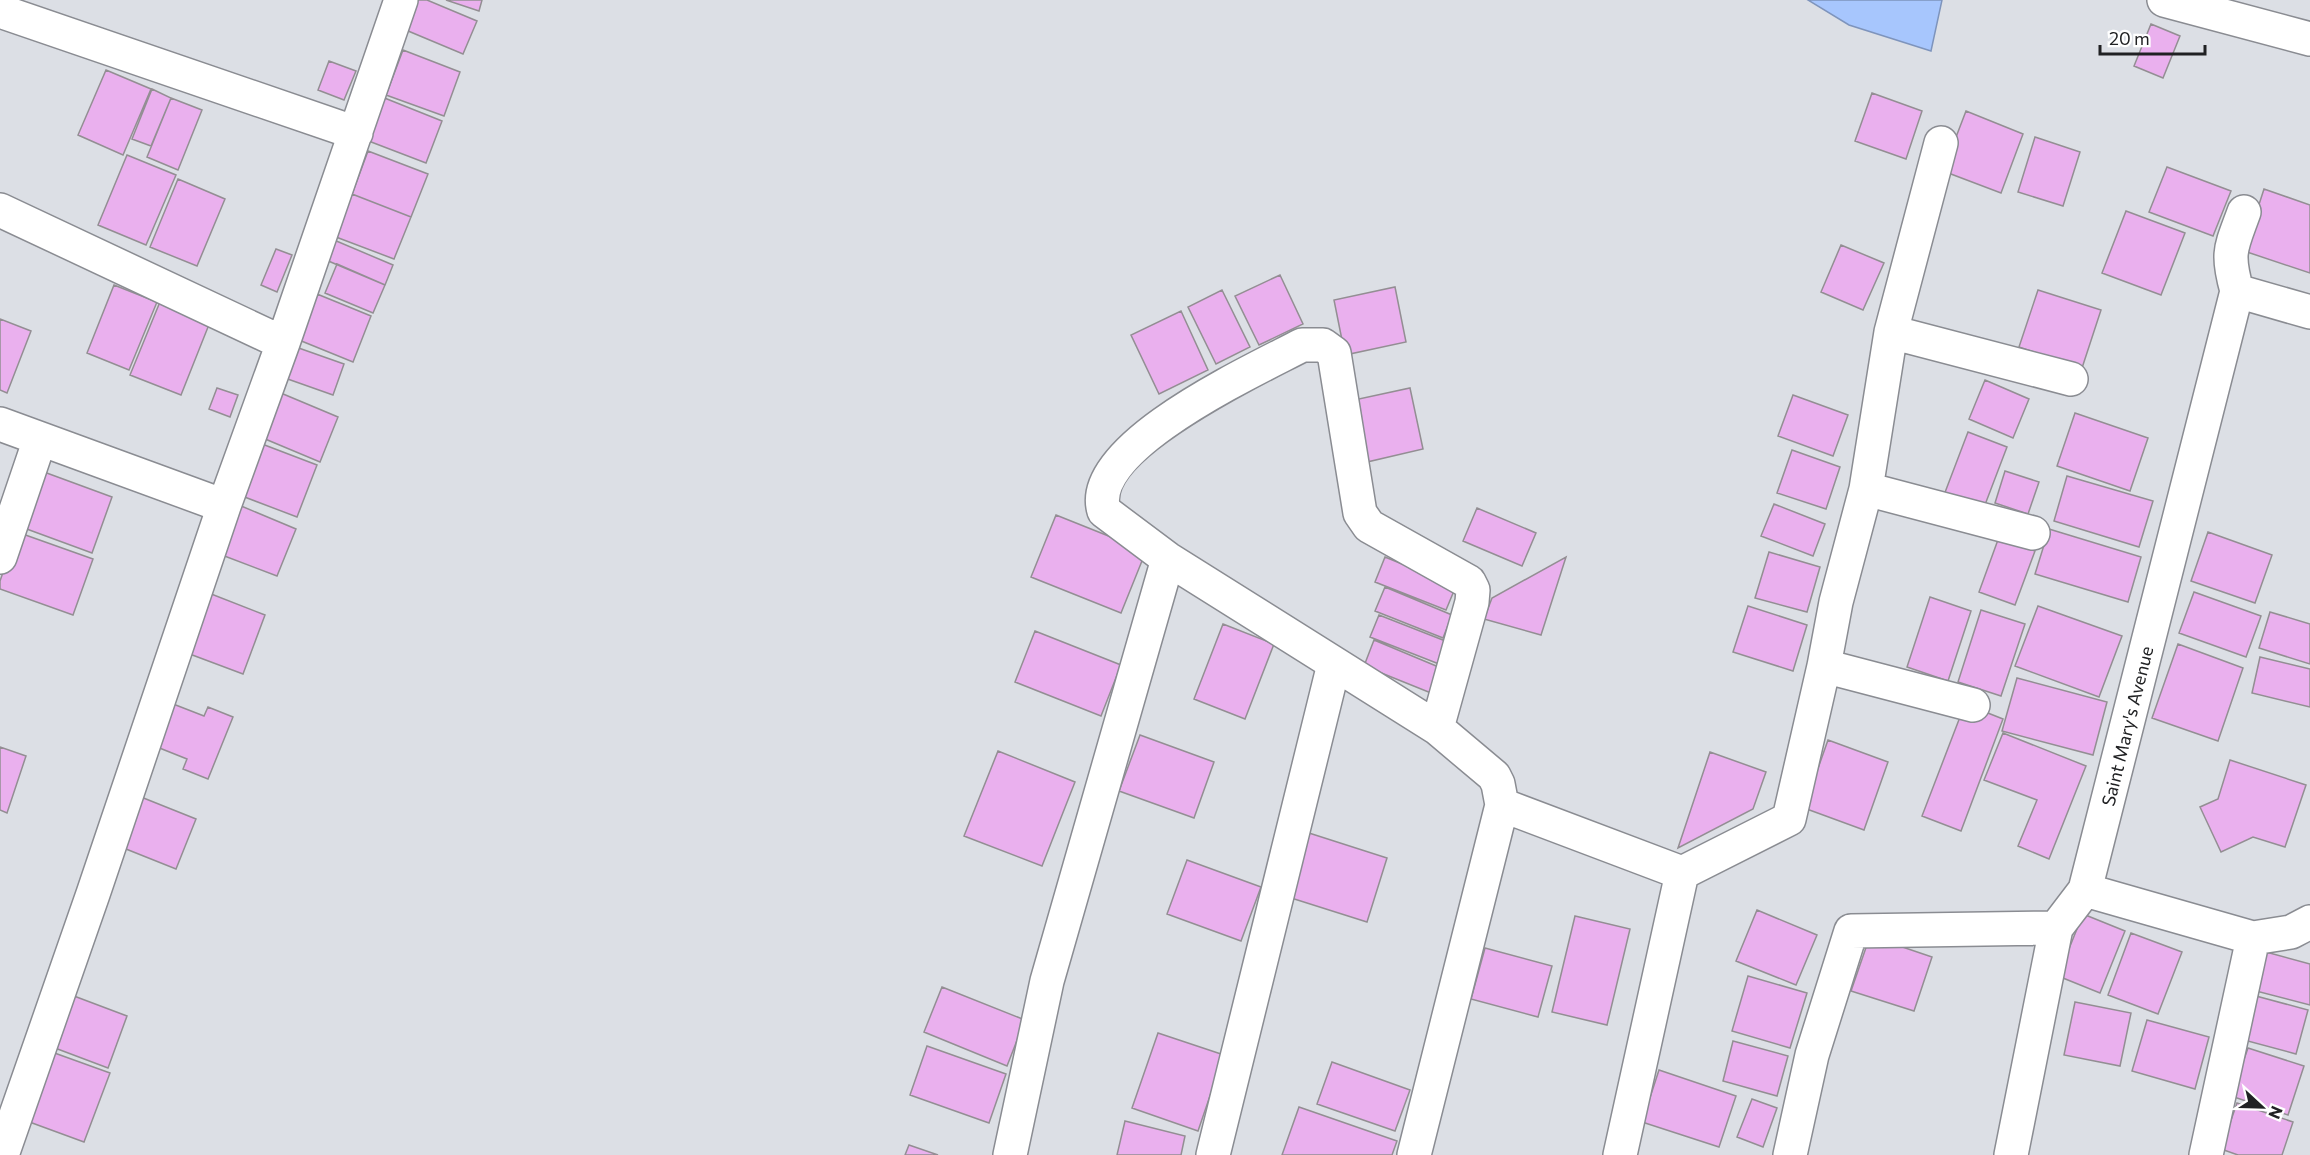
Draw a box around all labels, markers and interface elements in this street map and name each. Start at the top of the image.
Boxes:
scale bar [2100,18,2205,56]
text: 20 m [2109,27,2150,49]
street label: Saint Mary's Avenue [2096,644,2158,808]
north arrow [2232,1077,2292,1137]
text: N [2265,1104,2287,1122]

